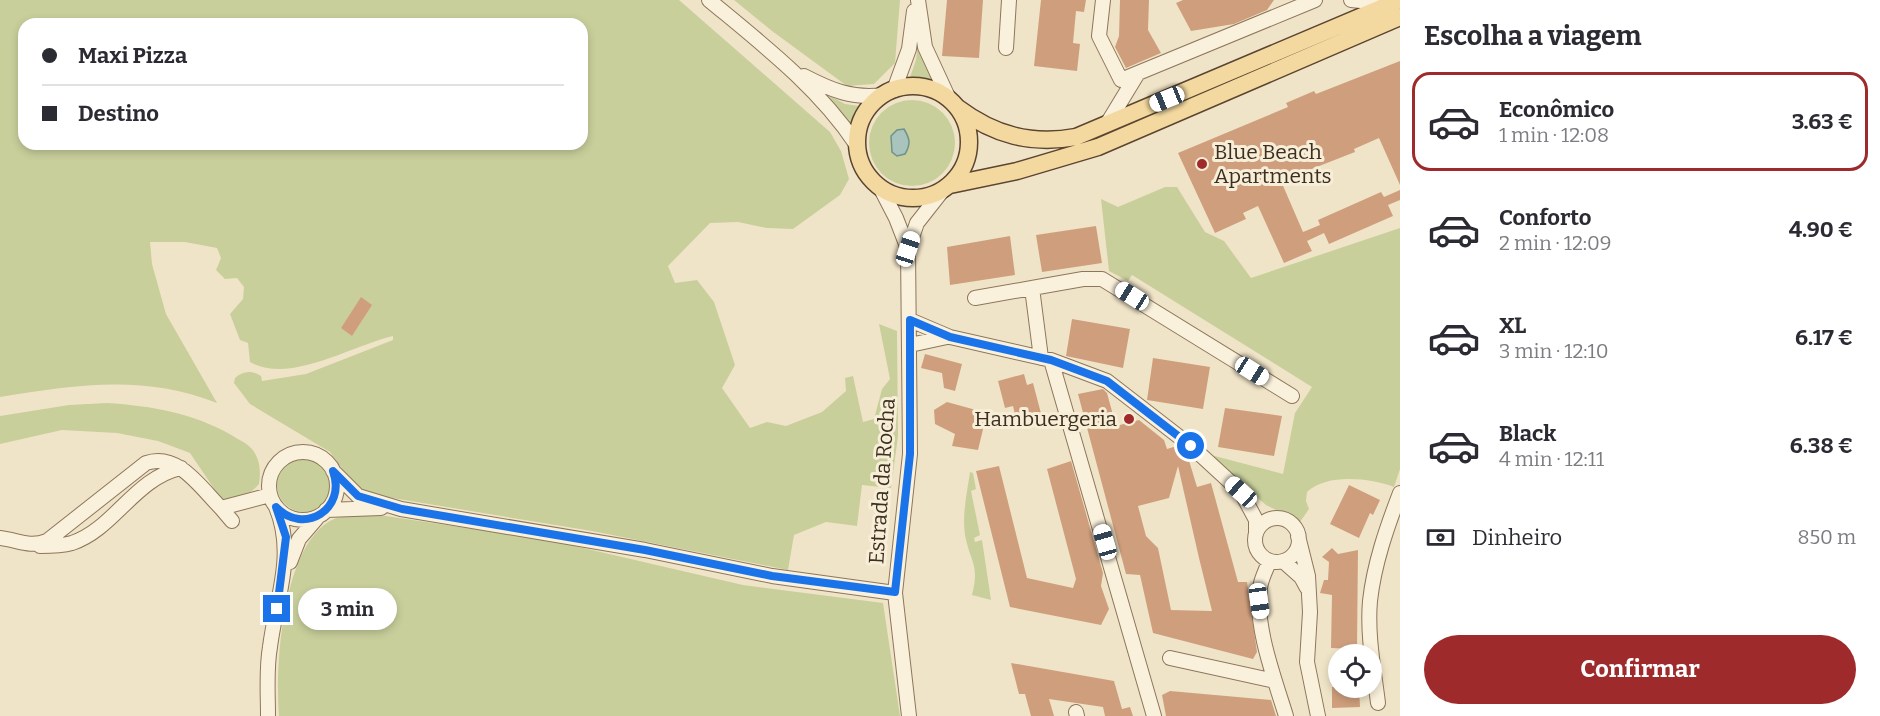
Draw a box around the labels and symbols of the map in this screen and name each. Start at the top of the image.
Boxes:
car [1147,84,1187,114]
place label: Blue Beach Apartments [1214,139,1332,189]
marker: Blue Beach Apartments [1195,157,1209,171]
car [894,229,922,269]
car [1112,279,1152,313]
car [1232,354,1272,388]
street label: Estrada da Rocha [863,397,901,565]
place label: Hambuergeria [974,406,1118,432]
marker: Hambuergeria [1122,412,1136,426]
route start [1177,432,1204,459]
car [1222,473,1260,511]
car [1091,522,1119,562]
car [1248,582,1270,620]
callout: 3 min [298,588,397,630]
route end [263,595,290,622]

